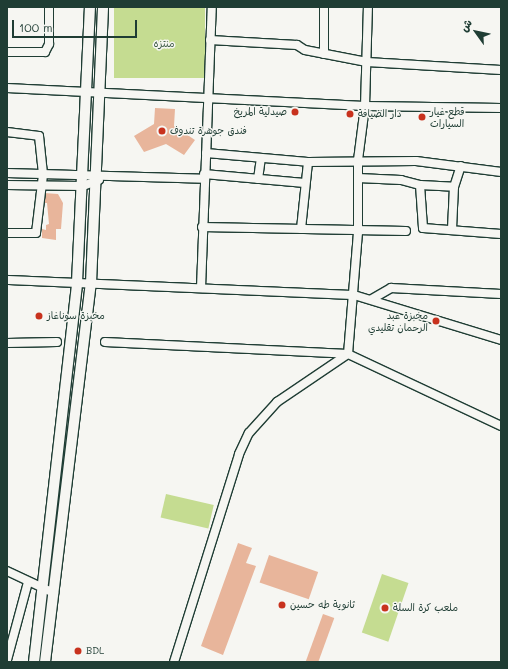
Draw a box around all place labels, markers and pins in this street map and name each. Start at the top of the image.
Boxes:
place label: قطع غيار السيارات [430,105,465,128]
place label: صيدلية المريخ [234,106,287,118]
marker: صيدلية المريخ [290,107,300,117]
place label: دار الضيافة [358,108,402,120]
marker: دار الضيافة [345,109,355,119]
marker: قطع غيار السيارات [417,112,427,122]
place label: فندق جوهرة تندوف [170,125,247,137]
marker: فندق جوهرة تندوف [157,126,167,136]
place label: مخبزة عبد الرحمان تقليدي [368,309,428,332]
place label: مخبزة سوناغاز [47,310,105,322]
marker: مخبزة سوناغاز [34,311,44,321]
marker: مخبزة عبد الرحمان تقليدي [431,316,441,326]
place label: ثانوية طه حسين [290,599,355,611]
marker: ثانوية طه حسين [277,600,287,610]
place label: ملعب كرة السلة [393,602,458,614]
marker: ملعب كرة السلة [380,603,390,613]
place label: BDL [86,645,104,657]
marker: BDL [73,646,83,656]

